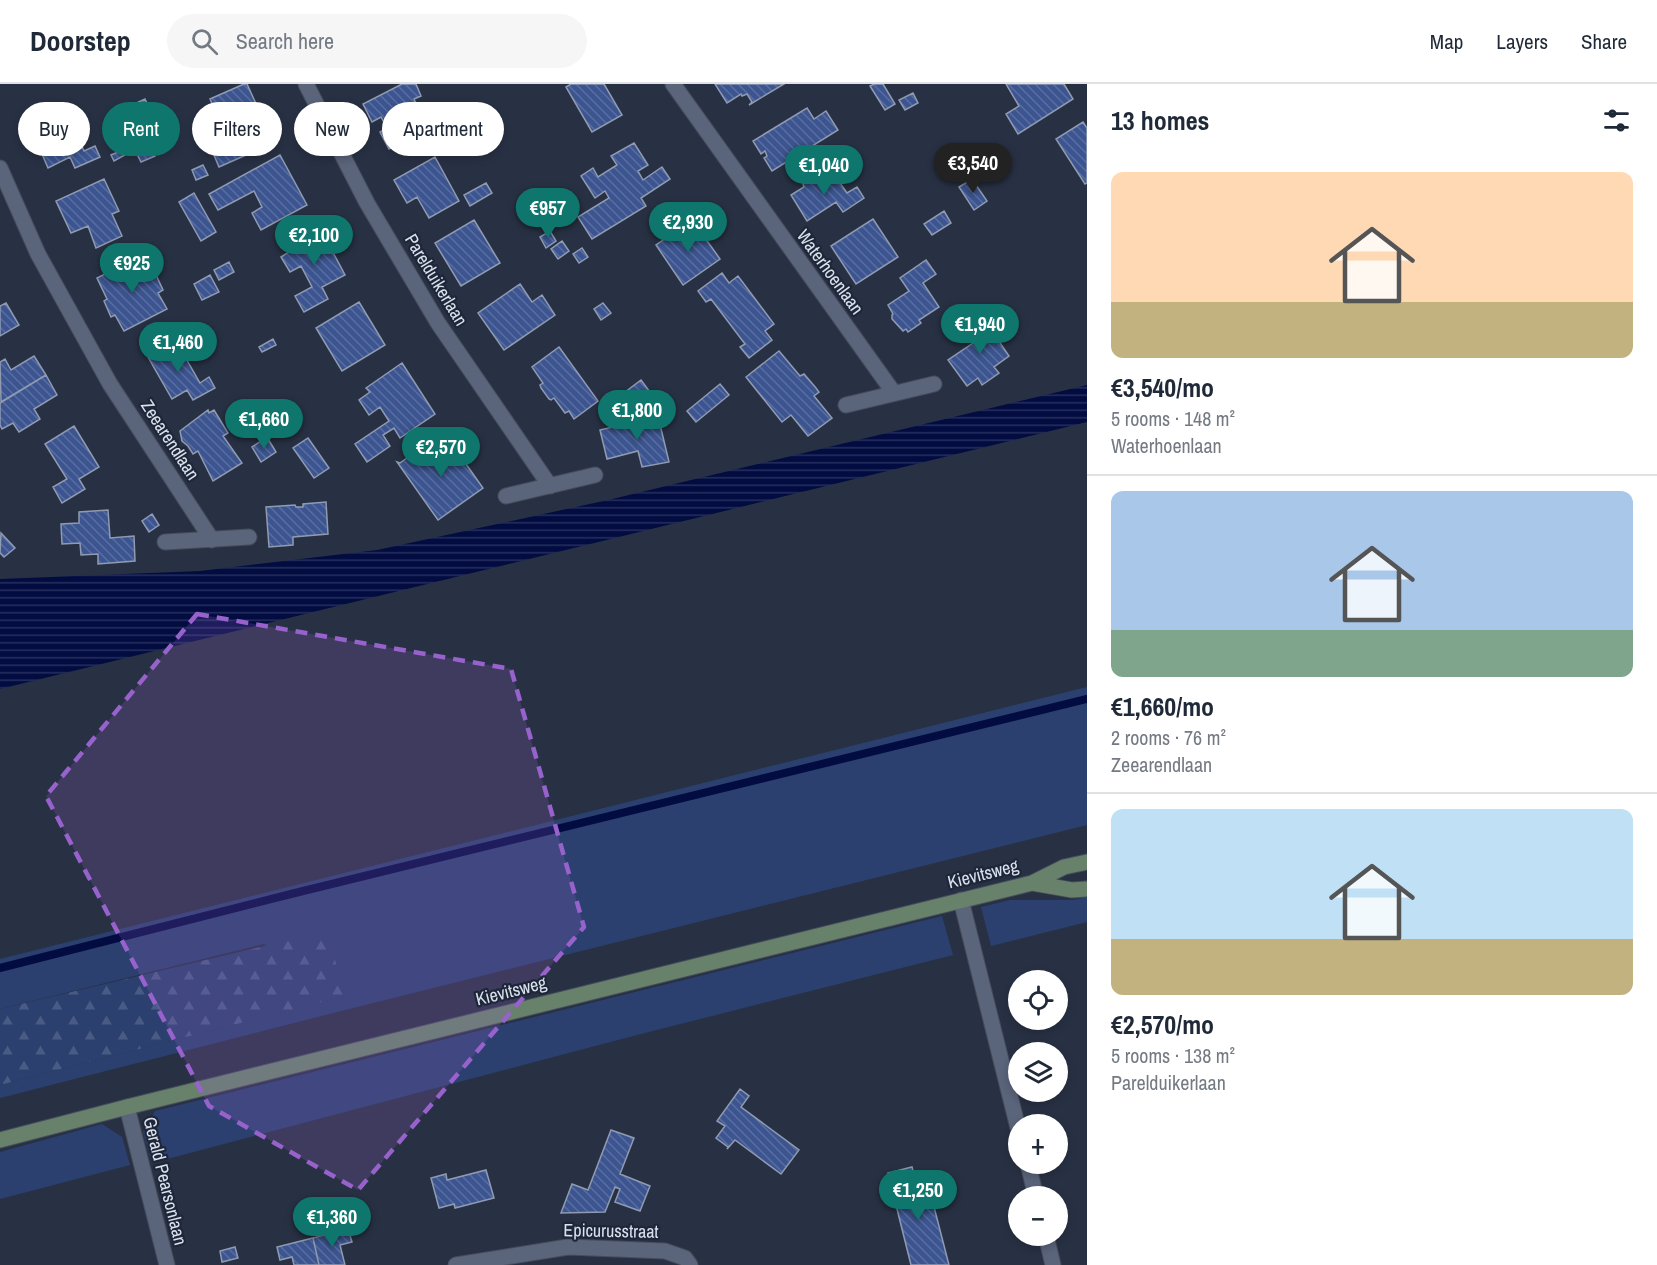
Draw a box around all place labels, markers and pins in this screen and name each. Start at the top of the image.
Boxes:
pin: €3,540 [924,143,1022,194]
pin: €1,040 [775,145,873,196]
pin: €957 [512,188,584,239]
pin: €2,930 [639,202,737,253]
pin: €2,100 [265,215,363,266]
pin: €925 [96,243,168,294]
pin: €1,940 [931,304,1029,355]
pin: €1,460 [129,322,227,373]
pin: €1,800 [588,390,686,441]
pin: €1,660 [215,399,313,450]
pin: €2,570 [392,427,490,478]
pin: €1,250 [869,1170,967,1221]
pin: €1,360 [283,1197,381,1248]

